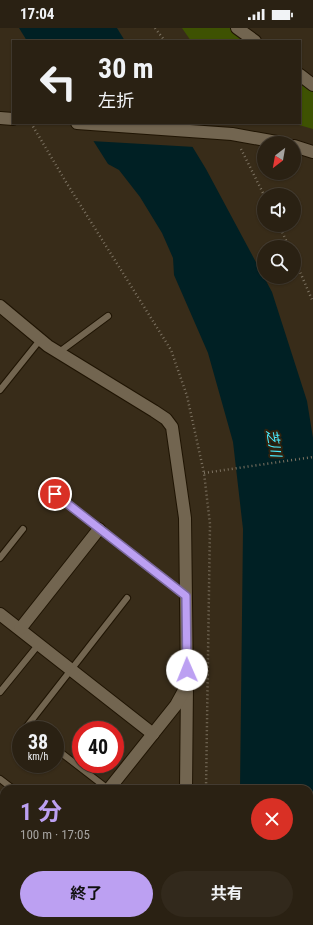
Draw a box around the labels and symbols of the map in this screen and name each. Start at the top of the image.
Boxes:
north arrow [257,136,301,180]
water label: 芝川 [263,428,285,460]
pin [38,477,72,511]
position arrow [166,649,208,691]
speed limit sign: 40 [72,721,124,773]

